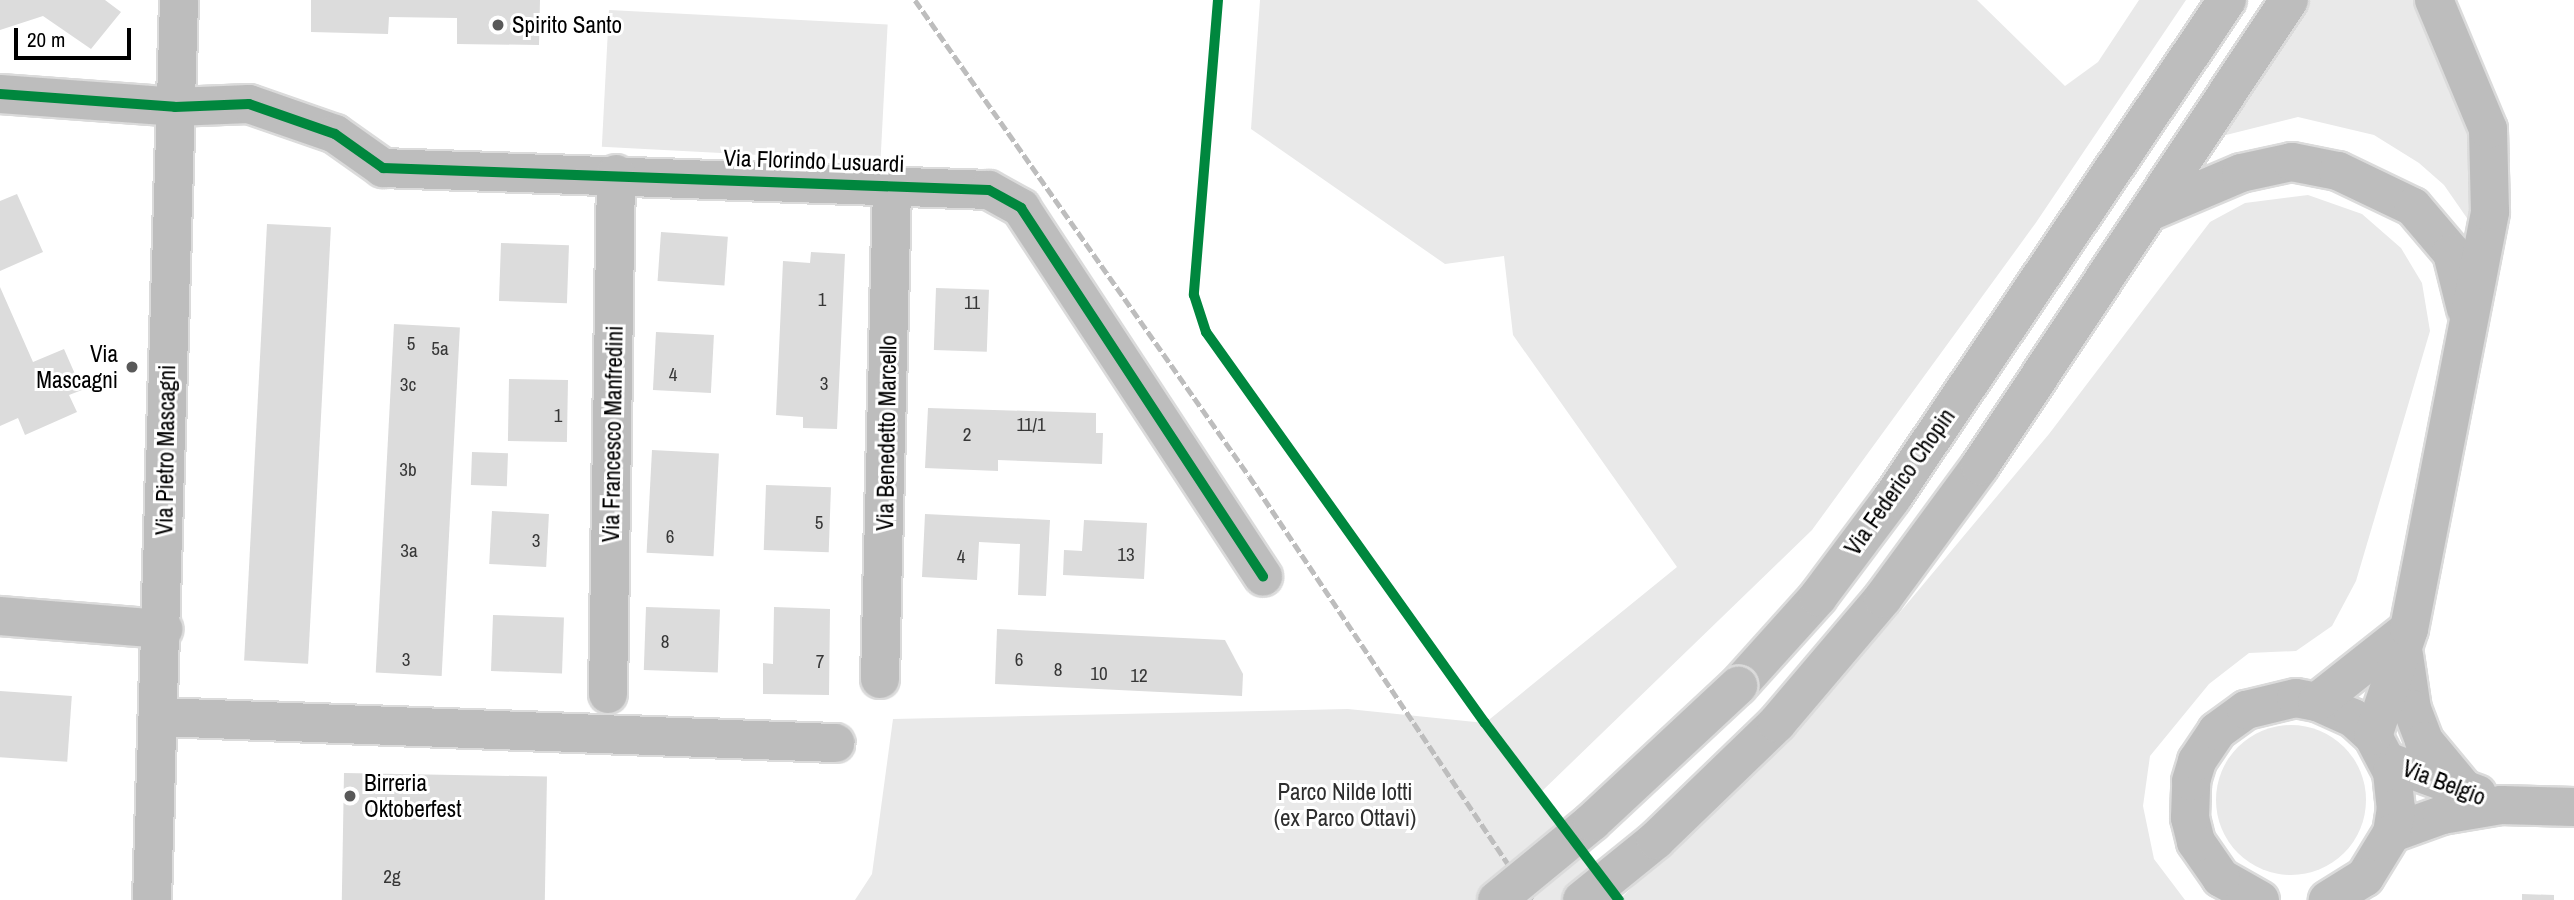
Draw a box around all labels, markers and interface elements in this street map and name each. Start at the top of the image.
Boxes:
place label: Spirito Santo [512,11,622,39]
scale bar [18,14,135,58]
marker: Spirito Santo [490,17,506,33]
text: 20 m [27,25,65,54]
street label: Via Florindo Lusuardi [723,144,905,178]
house number: 1 [818,289,826,311]
house number: 11 [964,292,980,314]
street label: Via Francesco Manfredini [597,325,629,543]
house number: 5 [407,333,415,355]
street label: Via Benedetto Marcello [871,335,903,531]
house number: 5a [431,338,449,360]
place label: Via Mascagni [36,340,118,394]
marker: Via Mascagni [124,359,140,375]
street label: Via Pietro Mascagni [151,364,181,536]
house number: 4 [669,364,677,386]
house number: 3 [820,373,828,395]
house number: 3c [400,374,416,396]
street label: Via Federico Chopin [1839,403,1961,561]
house number: 1 [554,405,562,427]
house number: 11/1 [1016,414,1046,436]
house number: 2 [963,424,971,446]
house number: 3b [399,459,417,481]
house number: 5 [815,512,823,534]
house number: 6 [666,526,674,548]
house number: 3 [532,530,540,552]
house number: 3a [400,540,418,562]
house number: 13 [1117,544,1135,566]
house number: 4 [957,546,965,568]
house number: 8 [661,631,669,653]
house number: 3 [402,649,410,671]
house number: 6 [1015,649,1023,671]
house number: 7 [816,651,824,673]
house number: 8 [1054,659,1062,681]
house number: 10 [1090,663,1108,685]
house number: 12 [1130,665,1148,687]
street label: Via Belgio [2399,755,2489,811]
place label: Birreria Oktoberfest [364,769,461,823]
park label: Parco Nilde Iotti (ex Parco Ottavi) [1274,778,1416,832]
marker: Birreria Oktoberfest [342,788,358,804]
house number: 2g [383,866,401,888]

